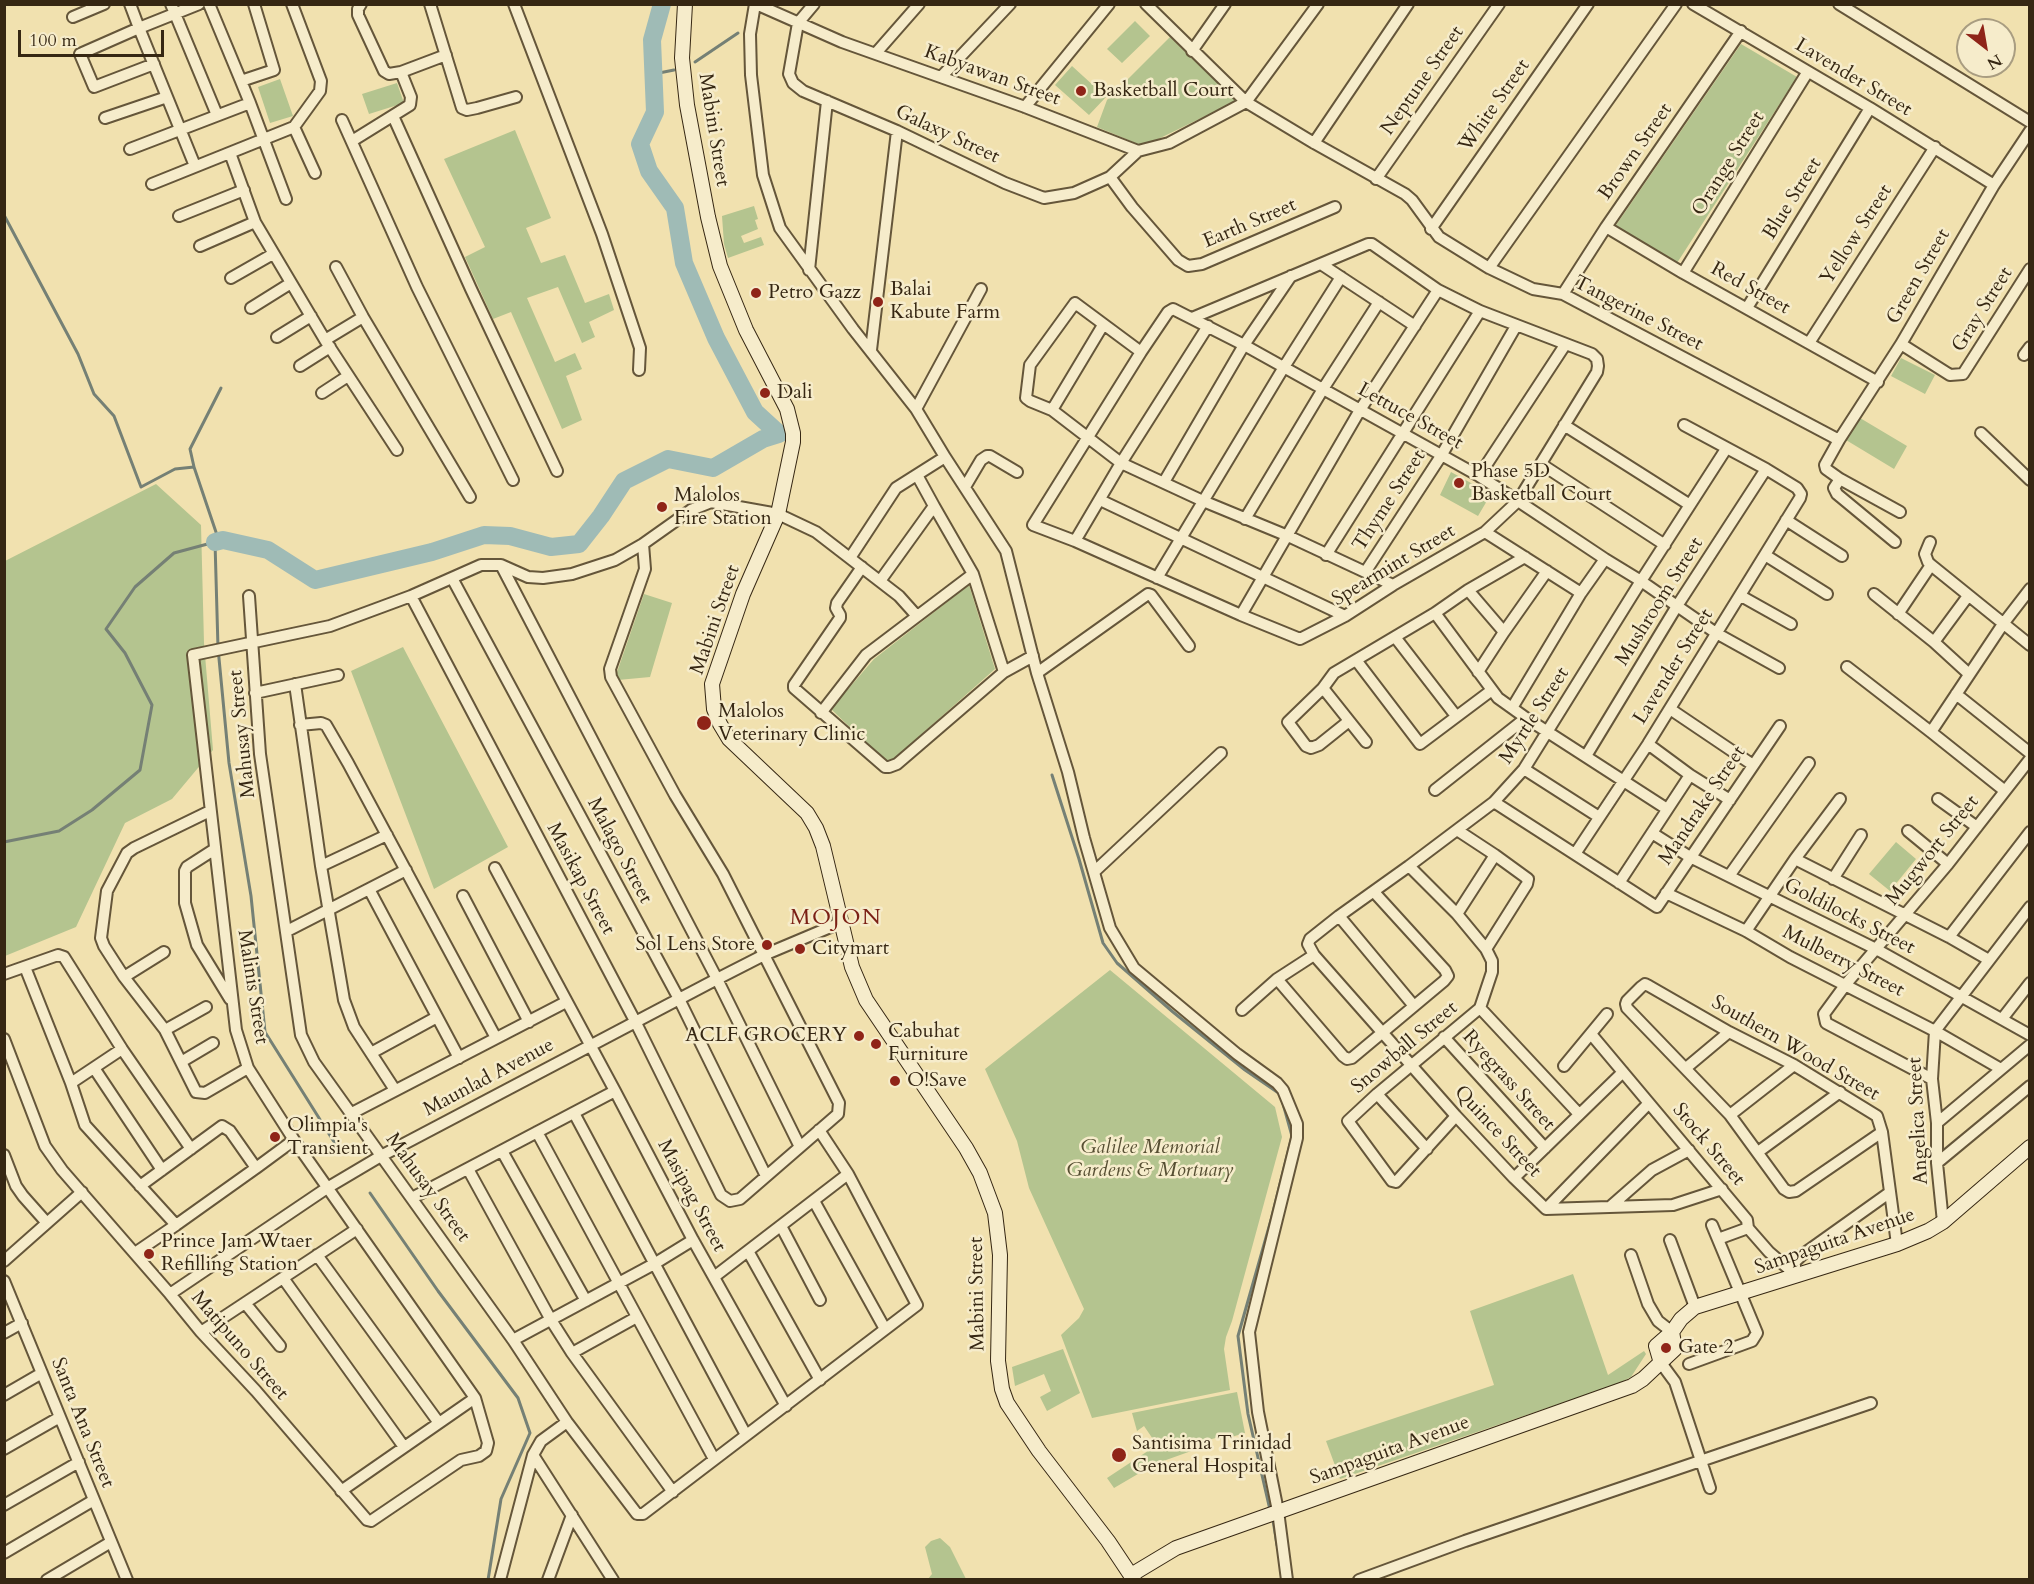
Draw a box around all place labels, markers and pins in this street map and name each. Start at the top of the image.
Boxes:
place label: Basketball Court [1093,79,1234,103]
marker: Basketball Court [1074,84,1088,98]
place label: Balai Kabute Farm [890,278,1000,325]
place label: Petro Gazz [768,281,861,305]
marker: Petro Gazz [749,286,763,300]
marker: Balai Kabute Farm [871,295,885,309]
place label: Dali [777,381,813,405]
marker: Dali [758,386,772,400]
place label: Phase 5D Basketball Court [1471,460,1612,507]
marker: Phase 5D Basketball Court [1452,476,1466,490]
place label: Malolos Fire Station [674,484,772,531]
marker: Malolos Fire Station [655,500,669,514]
place label: Malolos Veterinary Clinic [718,700,865,747]
marker: Malolos Veterinary Clinic [695,714,713,732]
place label: Sol Lens Store [636,933,755,957]
place label: Citymart [812,937,889,961]
marker: Sol Lens Store [760,938,774,952]
marker: Citymart [793,942,807,956]
place label: Cabuhat Furniture [888,1020,968,1067]
place label: ACLF GROCERY [685,1024,847,1048]
marker: ACLF GROCERY [852,1029,866,1043]
marker: Cabuhat Furniture [869,1037,883,1051]
place label: O!Save [907,1069,967,1093]
marker: O!Save [888,1074,902,1088]
place label: Olimpia's Transient [287,1114,368,1161]
marker: Olimpia's Transient [268,1130,282,1144]
place label: Prince Jam Wtaer Refilling Station [161,1230,312,1277]
marker: Prince Jam Wtaer Refilling Station [142,1247,156,1261]
place label: Gate 2 [1678,1336,1733,1360]
marker: Gate 2 [1659,1341,1673,1355]
place label: Santisima Trinidad General Hospital [1132,1432,1292,1479]
marker: Santisima Trinidad General Hospital [1110,1446,1128,1464]

